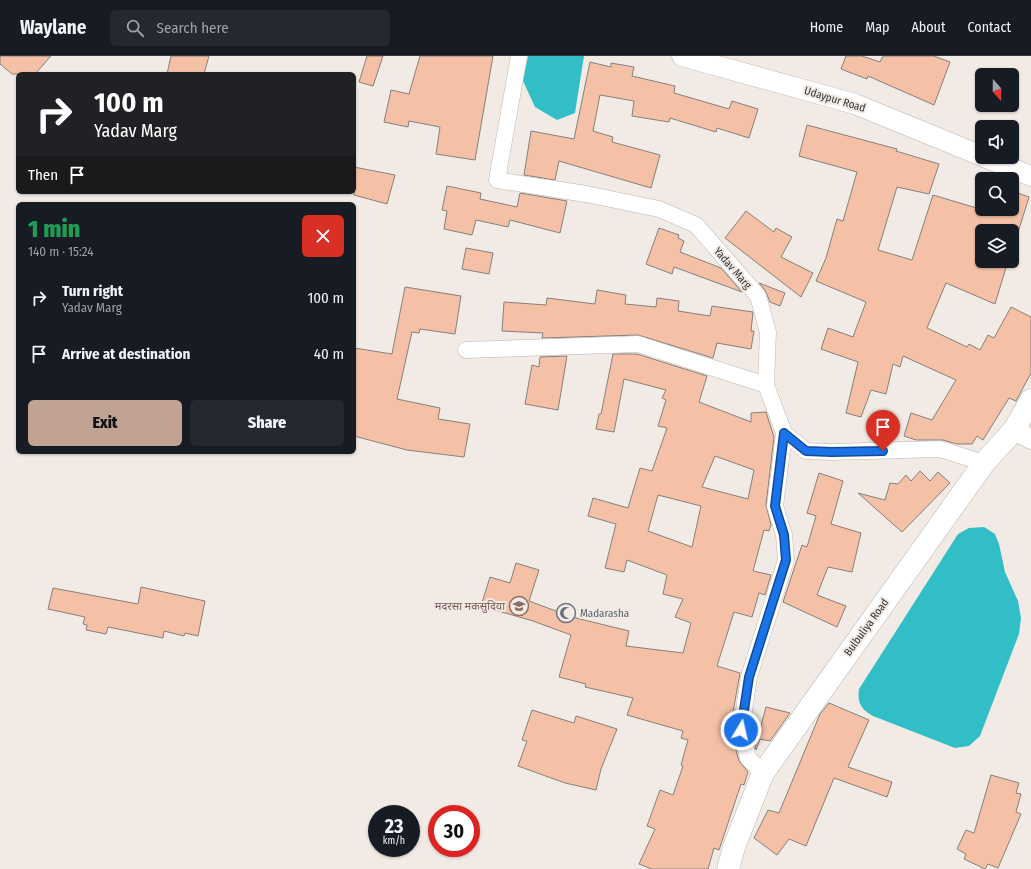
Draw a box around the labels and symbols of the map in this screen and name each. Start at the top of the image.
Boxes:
north arrow [975,68,1019,112]
street label: Udaypur Road [803,84,867,115]
street label: Yadav Marg [711,245,755,292]
pin [866,410,900,451]
school or university icon: मदरसा मकसुदिया [508,595,530,617]
street label: Bulbuliya Road [841,596,892,658]
place label: मदरसा मकसुदिया [435,600,505,613]
mosque icon: Madarasha [555,602,577,624]
place label: Madarasha [580,607,629,620]
position arrow [720,709,762,751]
speed limit sign: 30 [428,805,480,857]

